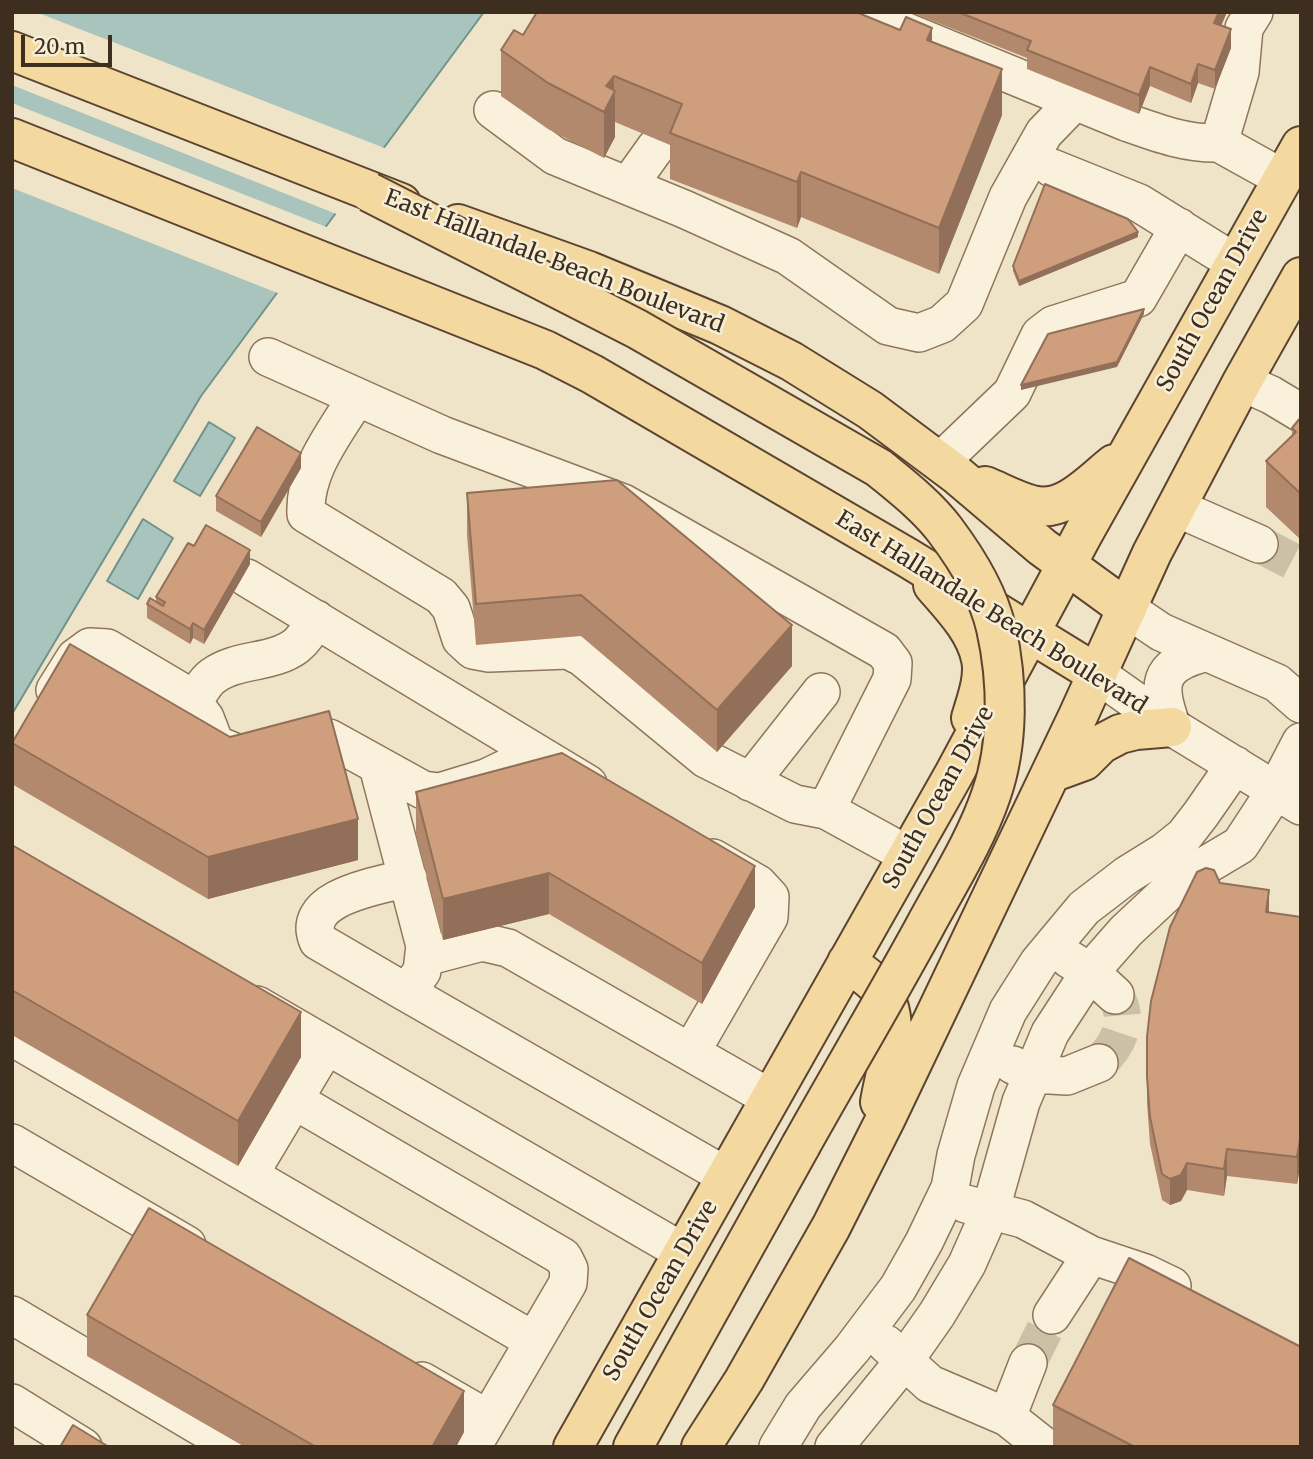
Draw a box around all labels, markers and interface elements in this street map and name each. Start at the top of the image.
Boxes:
scale bar [24,21,116,65]
text: 20 m [34,33,85,60]
street label: East Hallandale Beach Boulevard [380,184,728,340]
street label: South Ocean Drive [1151,205,1275,397]
street label: East Hallandale Beach Boulevard [830,506,1152,720]
street label: South Ocean Drive [877,702,1001,894]
street label: South Ocean Drive [598,1196,724,1386]

